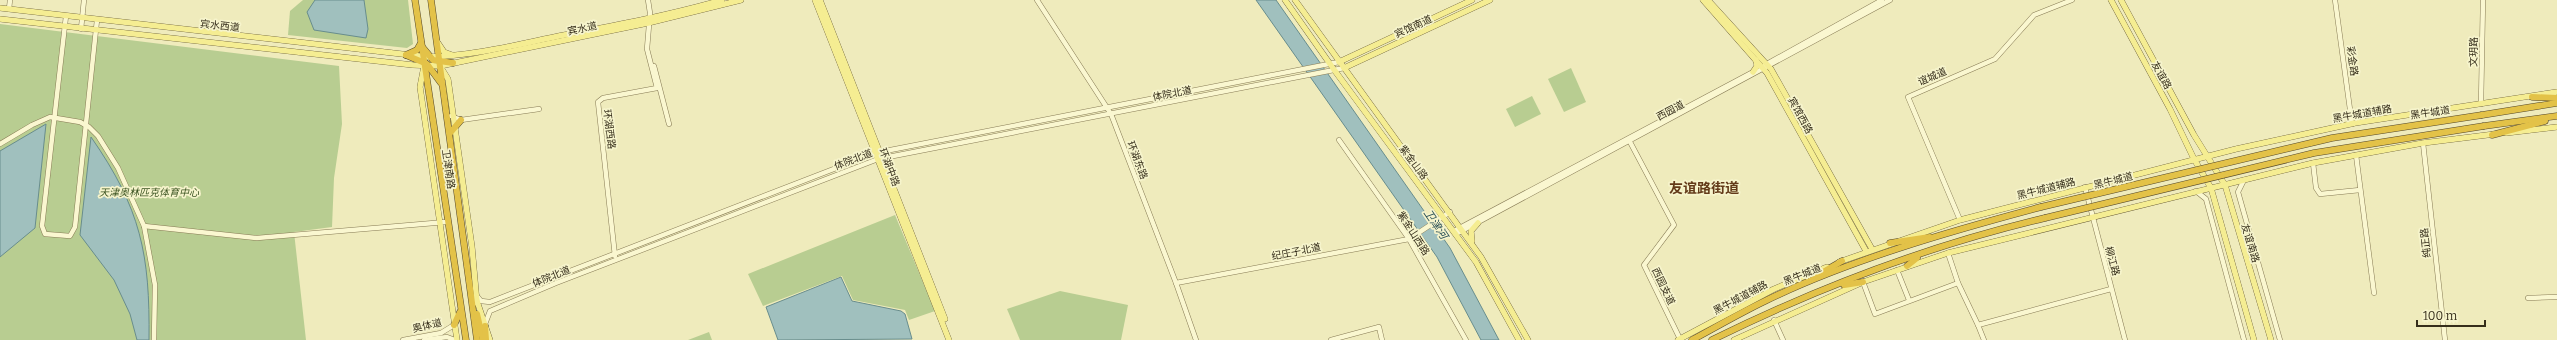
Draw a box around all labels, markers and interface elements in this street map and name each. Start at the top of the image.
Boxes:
street label: 宾馆南道 [1393,13,1434,41]
street label: 宾水西道 [199,18,240,34]
street label: 宾水道 [566,20,598,38]
street label: 文玥路 [2468,37,2480,67]
street label: 彩金路 [2344,45,2360,77]
street label: 友谊路 [2149,59,2174,92]
street label: 谊城道 [1916,66,1949,88]
street label: 体院北道 [1151,84,1193,104]
street label: 宾馆西路 [1785,95,1815,136]
street label: 西园道 [1654,99,1687,123]
street label: 黑牛城道辅路 [2332,103,2393,125]
street label: 黑牛城道 [2409,104,2451,122]
street label: 环湖西路 [601,109,617,150]
street label: 环湖东路 [1124,140,1150,181]
street label: 紫金山路 [1396,143,1430,182]
street label: 体院北道 [833,147,874,173]
street label: 环湖中路 [876,147,902,188]
street label: 卫津南路 [439,148,457,190]
street label: 黑牛城道 [2092,170,2134,192]
street label: 黑牛城道辅路 [2016,176,2077,202]
district label: 友谊路街道 [1669,180,1739,197]
park label: 天津奥林匹克体育中心 [99,187,200,199]
water label: 卫津河 [1421,207,1451,243]
street label: 紫金山西路 [1395,209,1432,258]
street label: 友谊南路 [2238,222,2262,264]
street label: 纯正路 [2418,227,2434,258]
street label: 纪庄子北道 [1271,241,1322,263]
street label: 柳江路 [2102,245,2122,277]
street label: 黑牛城道 [1782,262,1823,288]
street label: 体院北道 [531,264,572,290]
street label: 西园支道 [1649,266,1677,307]
street label: 黑牛城道辅路 [1711,279,1770,317]
scale bar [2417,302,2485,328]
text: 100 m [2423,309,2458,323]
street label: 奥体道 [411,317,443,335]

